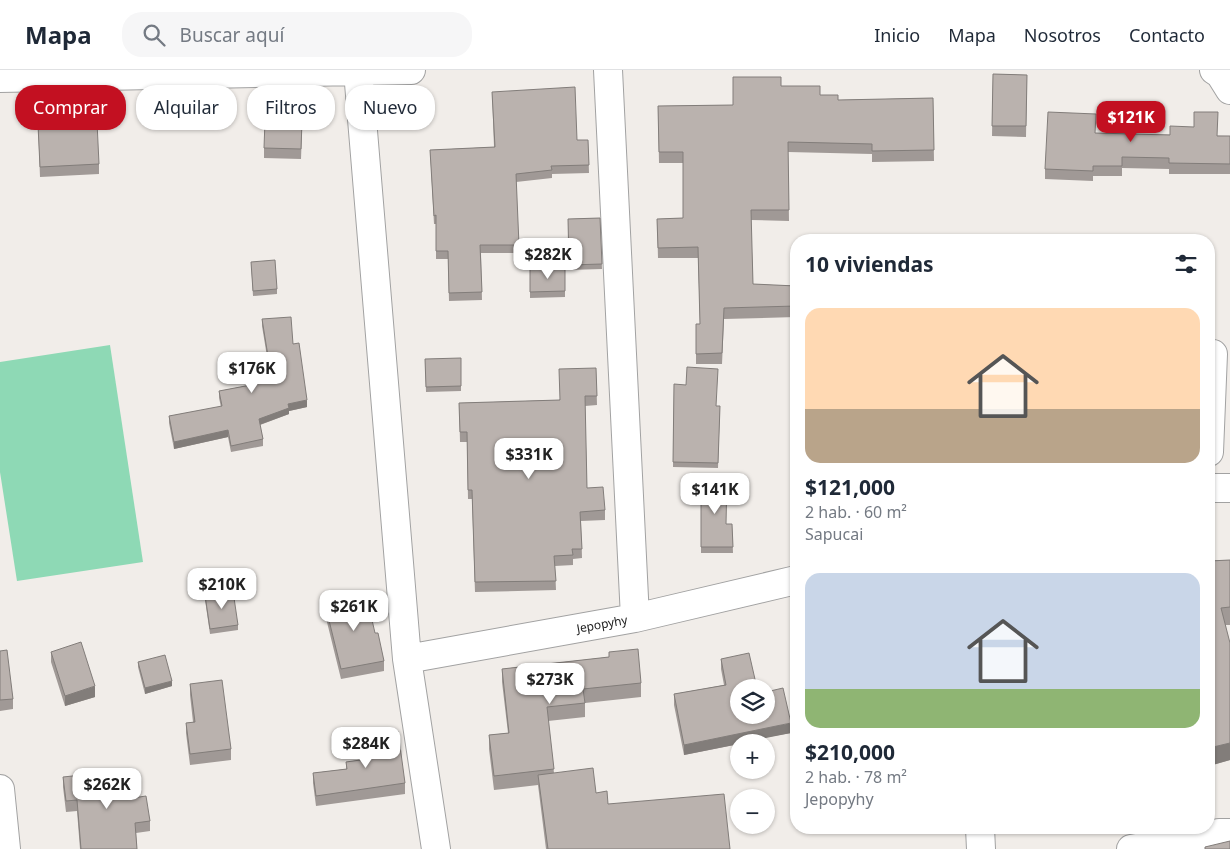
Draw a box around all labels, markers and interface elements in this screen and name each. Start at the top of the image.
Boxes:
search box [122,12,472,57]
text: Mapa [25,18,92,51]
icon: search [140,21,168,49]
text: Buscar aquí [180,22,284,48]
text: Inicio [874,23,920,47]
text: Mapa [948,23,996,47]
text: Nosotros [1024,23,1101,47]
text: Contacto [1129,23,1205,47]
chip: Comprar [15,85,126,130]
chip: Alquilar [136,85,237,130]
chip: Filtros [247,85,335,130]
chip: Nuevo [345,85,435,130]
pin: $121K [1096,100,1166,143]
text: $121K [1107,106,1155,128]
pin: $282K [513,238,583,280]
text: $282K [524,243,572,265]
text: 10 viviendas [805,250,934,278]
icon: filters [1172,250,1200,278]
icon: home [958,341,1048,431]
pin: $176K [217,352,287,394]
text: $176K [228,357,276,379]
pin: $331K [494,438,564,480]
text: $331K [505,443,553,465]
pin: $141K [680,472,750,515]
text: $121,000 [805,473,895,501]
text: $141K [691,478,739,500]
text: 2 hab. · 60 m² [805,501,907,523]
text: Sapucai [805,523,863,545]
pin: $210K [187,568,257,610]
text: $210K [198,573,246,595]
pin: $261K [319,590,389,632]
text: $261K [330,595,378,617]
icon: home [958,606,1048,696]
street label: Jepopyhy [574,611,630,637]
pin: $273K [515,662,585,705]
text: $273K [526,668,574,690]
map controls [730,679,775,834]
button: layers [730,679,775,724]
pin: $284K [331,726,401,769]
text: $284K [342,732,390,754]
button: + [730,734,775,779]
text: $210,000 [805,738,895,766]
text: 2 hab. · 78 m² [805,766,907,788]
pin: $262K [72,768,142,810]
text: $262K [83,773,131,795]
text: Jepopyhy [805,788,874,810]
button: − [730,789,775,834]

